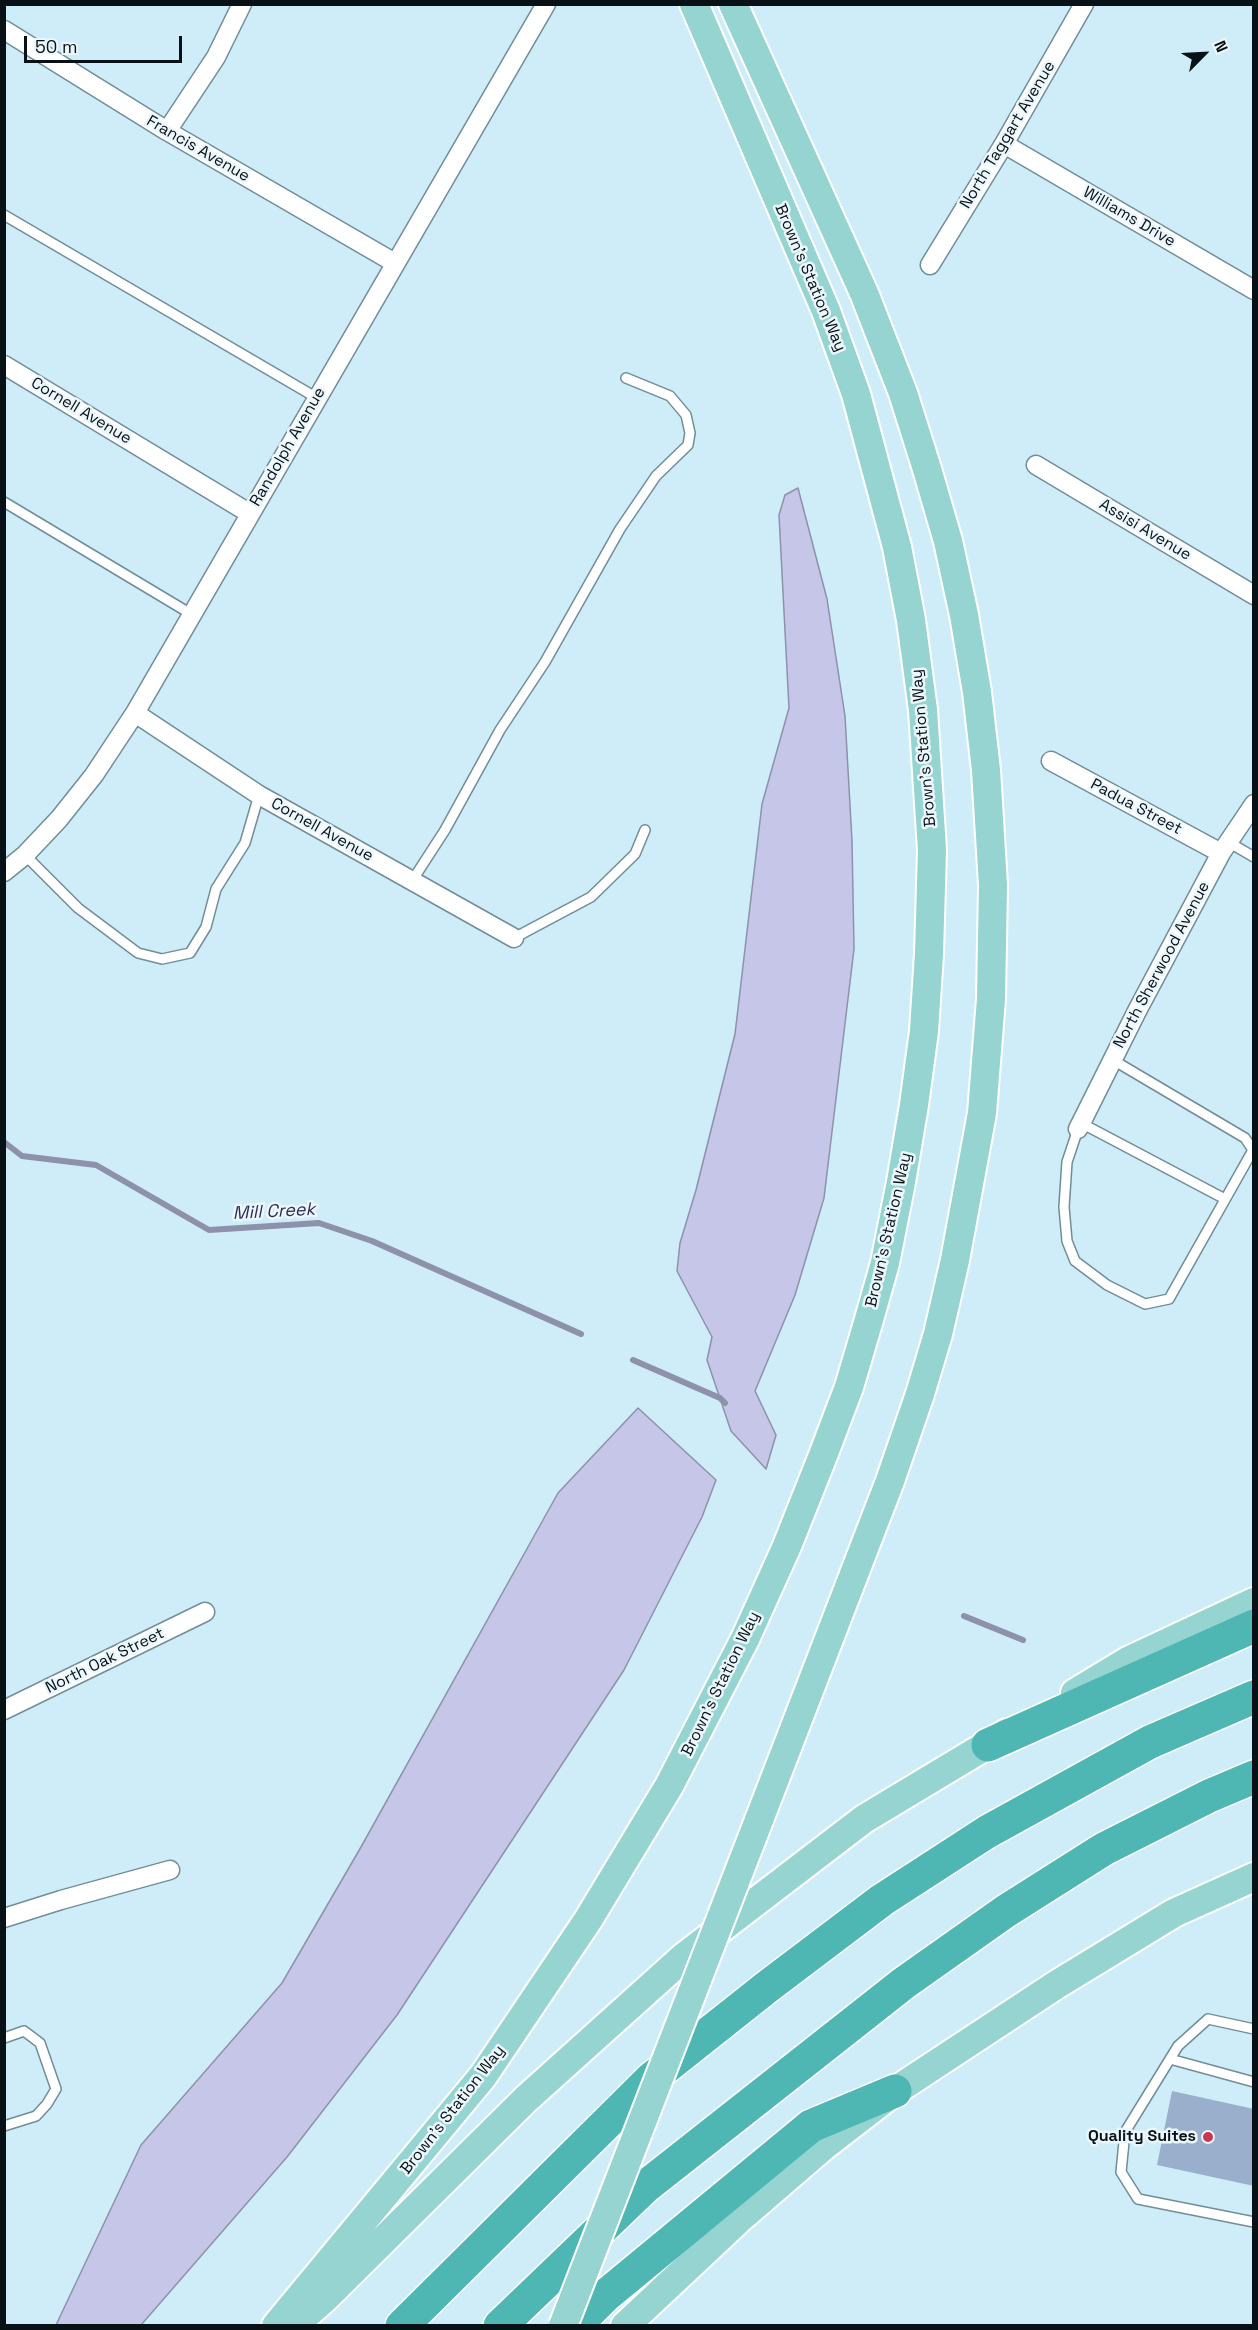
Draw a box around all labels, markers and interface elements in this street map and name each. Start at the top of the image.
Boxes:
scale bar [27,24,184,62]
north arrow [1174,24,1234,84]
text: 50 m [35,35,77,58]
text: N [1209,37,1233,56]
street label: North Taggart Avenue [956,58,1060,212]
street label: Francis Avenue [143,112,253,186]
street label: Williams Drive [1079,183,1179,251]
street label: Brown's Station Way [770,201,850,355]
street label: Cornell Avenue [27,373,135,449]
street label: Randolph Avenue [246,384,330,510]
street label: Assisi Avenue [1096,495,1194,565]
street label: Brown's Station Way [908,668,940,828]
street label: Padua Street [1087,775,1185,839]
street label: Cornell Avenue [268,794,376,866]
street label: North Sherwood Avenue [1110,878,1214,1052]
street label: Brown's Station Way [862,1151,916,1309]
water label: Mill Creek [232,1199,316,1225]
street label: Brown's Station Way [678,1609,764,1759]
street label: North Oak Street [43,1624,167,1698]
street label: Brown's Station Way [397,2042,509,2178]
place label: Quality Suites [1088,2127,1196,2147]
marker: Quality Suites [1201,2130,1215,2144]

